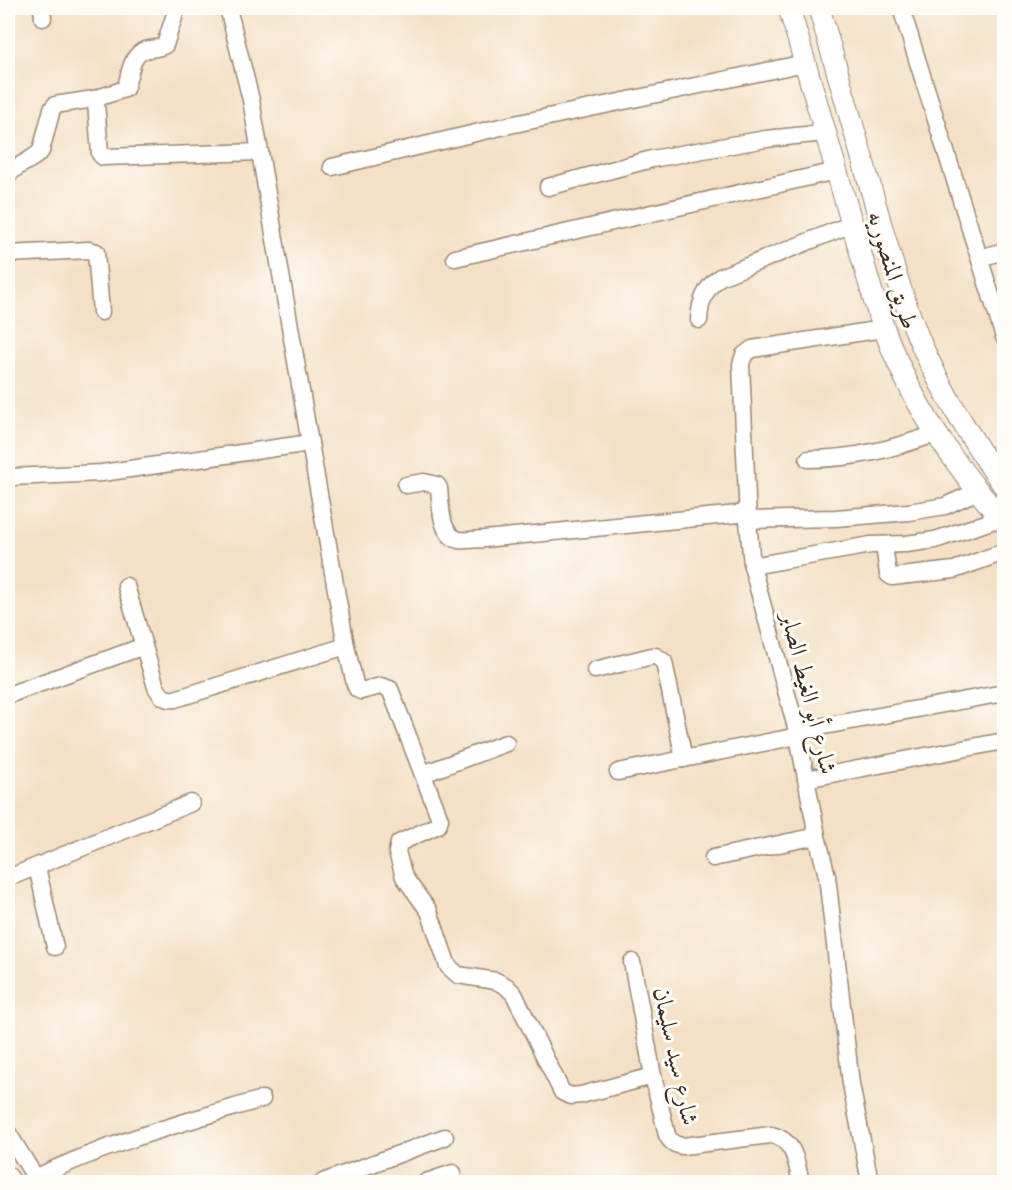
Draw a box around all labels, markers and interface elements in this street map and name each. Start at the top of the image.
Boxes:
street label: طريق المنصوريه [861,209,920,333]
street label: شارع أبو الغيط الصابر [769,605,846,778]
street label: شارع سيد سليمان [642,985,700,1129]

